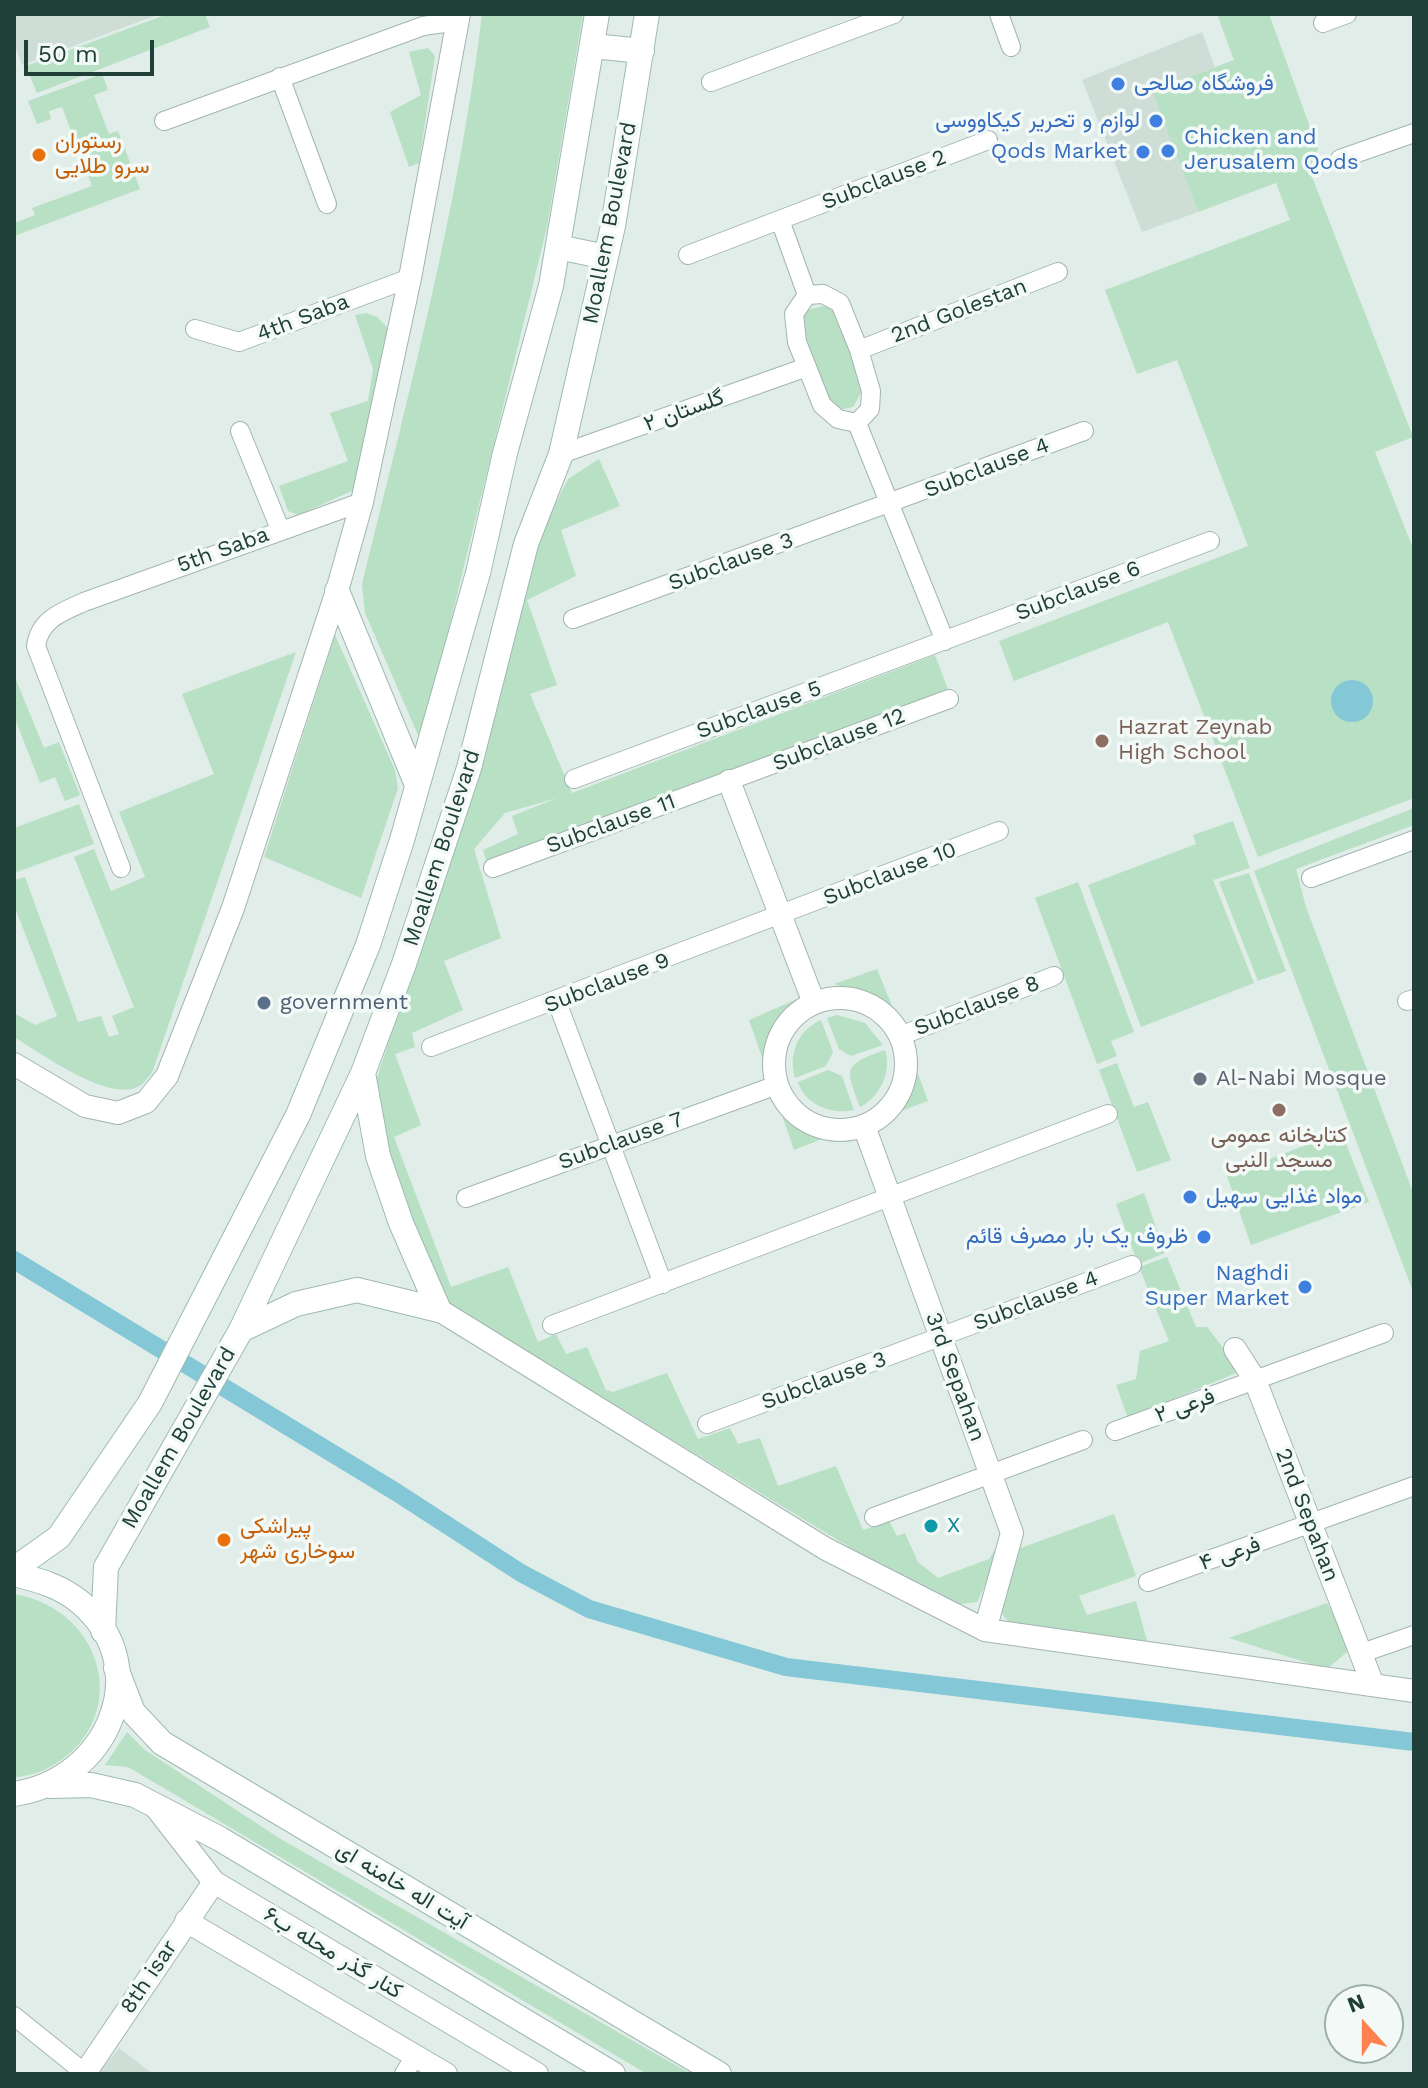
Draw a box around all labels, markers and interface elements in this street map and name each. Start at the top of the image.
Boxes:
scale bar [28,24,158,74]
text: 50 m [38,40,98,68]
place label: فروشگاه صالحی [1134,71,1274,97]
marker: فروشگاه صالحی [1109,75,1127,93]
place label: لوازم و تحریر کیکاووسی [935,108,1140,134]
marker: لوازم و تحریر کیکاووسی [1147,112,1165,130]
street label: Moallem Boulevard [577,120,643,326]
place label: Chicken and Jerusalem Qods [1184,125,1359,176]
place label: رستوران سرو طلایی [55,129,150,180]
place label: Qods Market [991,139,1127,165]
marker: Chicken and Jerusalem Qods [1159,142,1177,160]
marker: Qods Market [1134,143,1152,161]
street label: Subclause 2 [818,144,950,216]
marker: رستوران سرو طلایی [30,146,48,164]
street label: 2nd Golestan [887,273,1031,349]
street label: 4th Saba [253,288,353,348]
street label: گلستان ۲ [640,384,728,438]
street label: Subclause 4 [921,432,1053,504]
street label: 5th Saba [174,521,272,579]
street label: Subclause 3 [665,527,797,597]
street label: Subclause 6 [1012,555,1144,627]
street label: Subclause 5 [693,675,825,745]
street label: Subclause 12 [769,703,909,777]
place label: Hazrat Zeynab High School [1118,715,1272,766]
marker: Hazrat Zeynab High School [1093,732,1111,750]
street label: Moallem Boulevard [398,746,486,950]
street label: Subclause 11 [543,788,679,860]
street label: Subclause 10 [820,837,960,911]
street label: Subclause 9 [541,947,673,1019]
street label: Subclause 8 [911,970,1043,1042]
place label: government [280,990,408,1016]
marker: government [255,994,273,1012]
place label: Al-Nabi Mosque [1216,1066,1387,1092]
marker: Al-Nabi Mosque [1191,1070,1209,1088]
marker: کتابخانه عمومی مسجد النبی [1270,1101,1288,1119]
street label: Subclause 7 [555,1106,687,1176]
place label: کتابخانه عمومی مسجد النبی [1211,1123,1347,1174]
place label: مواد غذایی سهیل [1206,1184,1362,1210]
marker: مواد غذایی سهیل [1181,1188,1199,1206]
place label: ظروف یک بار مصرف قائم [966,1224,1188,1250]
marker: ظروف یک بار مصرف قائم [1195,1228,1213,1246]
place label: Naghdi Super Market [1145,1261,1289,1312]
street label: Subclause 4 [970,1265,1102,1337]
marker: Naghdi Super Market [1296,1278,1314,1296]
street label: 3rd Sepahan [919,1309,991,1445]
street label: Moallem Boulevard [116,1343,242,1533]
street label: Subclause 3 [758,1346,890,1416]
street label: فرعی ۲ [1152,1383,1218,1429]
street label: 2nd Sepahan [1270,1445,1344,1585]
place label: X [947,1513,960,1539]
place label: پیراشکی سوخاری شهر [240,1514,355,1566]
marker: X [922,1517,940,1535]
marker: پیراشکی سوخاری شهر [215,1531,233,1549]
street label: فرعی ۴ [1196,1531,1264,1577]
street label: آیت اله خامنه ای [331,1836,473,1936]
street label: کنار گذر محله ب۶ [259,1901,407,2005]
street label: 8th isar [115,1935,183,2019]
north arrow [1324,1984,1404,2064]
text: N [1344,1988,1368,2018]

